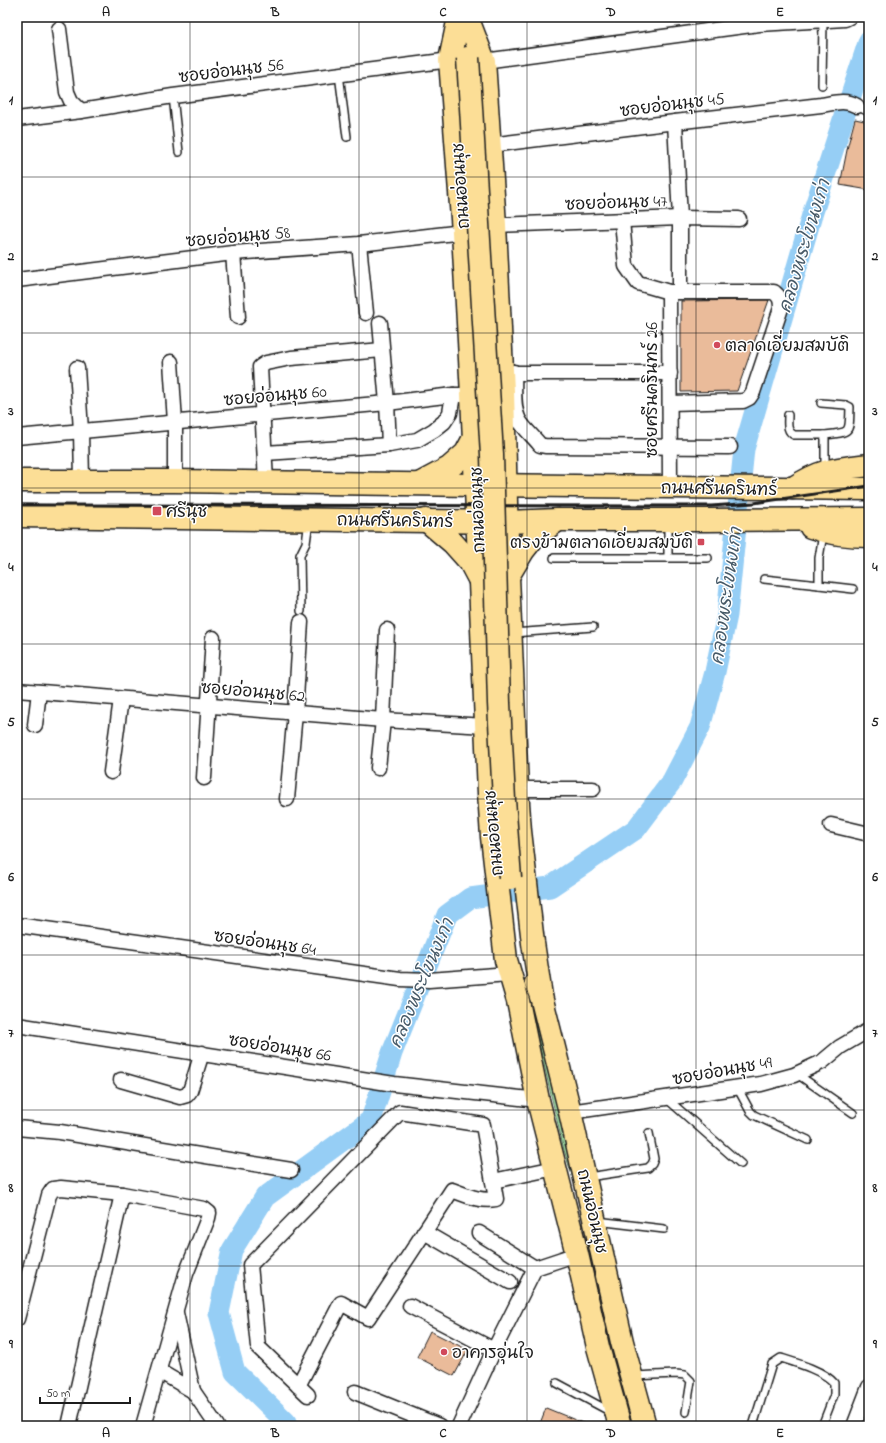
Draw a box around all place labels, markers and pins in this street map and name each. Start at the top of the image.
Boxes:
place label: ตลาดเอี่ยมสมบัติ [725,330,849,359]
marker: ตลาดเอี่ยมสมบัติ [712,340,722,350]
place label: ศรีนุช [166,500,207,525]
marker: ศรีนุช [151,505,163,517]
place label: ตรงข้ามตลาดเอี่ยมสมบัติ [510,527,693,556]
marker: ตรงข้ามตลาดเอี่ยมสมบัติ [696,537,706,547]
place label: อาคารอุ่นใจ [452,1341,534,1366]
marker: อาคารอุ่นใจ [439,1347,449,1357]

